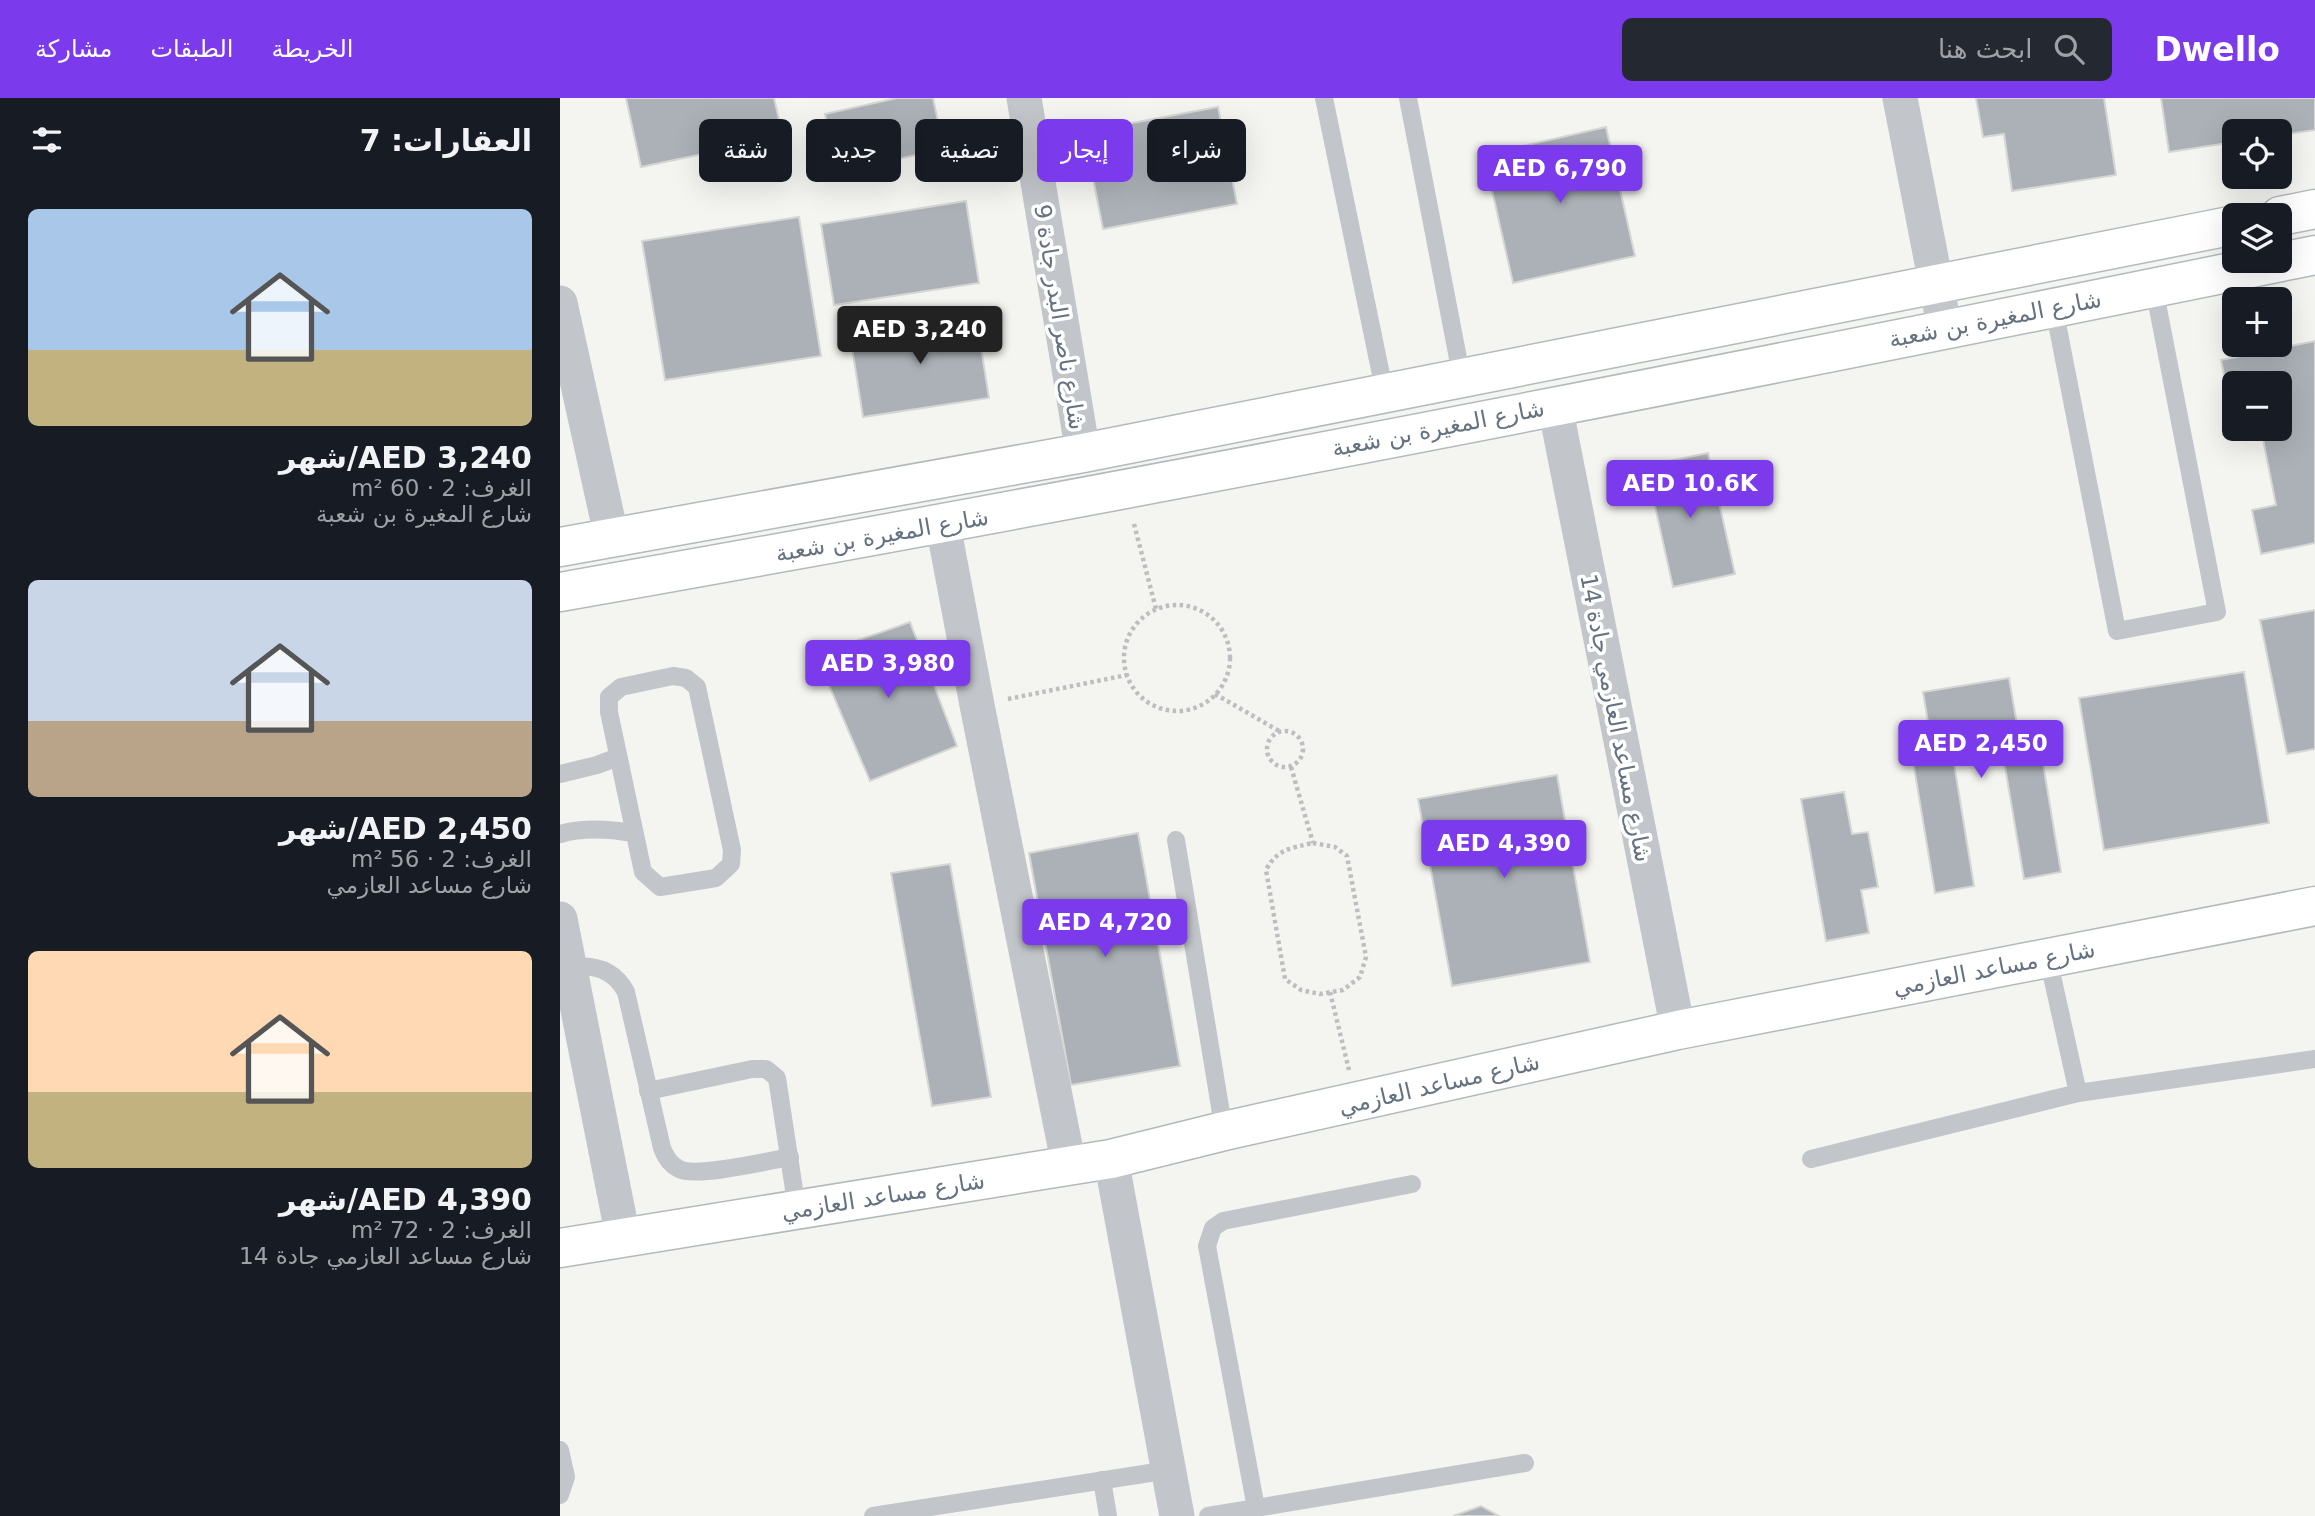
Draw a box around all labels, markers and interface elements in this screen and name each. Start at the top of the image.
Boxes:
search box [1622,18,2112,81]
icon: search [2050,30,2088,68]
text: Dwello [2154,30,2280,69]
text: ابحث هنا [1938,34,2032,64]
text: مشاركة [35,35,112,63]
text: الطبقات [150,35,233,63]
text: الخريطة [271,35,353,63]
chip: شقة [699,119,792,182]
chip: جديد [806,119,901,182]
chip: تصفية [915,119,1023,182]
chip: إيجار [1037,119,1133,182]
chip: شراء [1147,119,1246,182]
map controls [2222,119,2292,441]
button: locate [2222,119,2292,189]
icon: filters [28,121,66,159]
text: العقارات: 7 [360,123,532,158]
pin: AED 6,790 [1480,146,1640,205]
text: AED 6,790 [1493,155,1627,181]
street label: شارع ناصر البدر جادة 9 [1028,203,1091,432]
button: layers [2222,203,2292,273]
icon: home [217,254,343,380]
street label: شارع المغيرة بن شعبة [1886,286,2104,353]
button: + [2222,287,2292,357]
pin: AED 3,240 [840,306,1000,366]
text: AED 3,240 [853,316,987,342]
button: − [2222,371,2292,441]
street label: شارع المغيرة بن شعبة [1329,395,1547,462]
text: AED 3,240/شهر [279,440,532,475]
pin: AED 10.6K [1610,460,1770,520]
text: AED 10.6K [1622,470,1758,496]
text: الغرف: 2 · 60 m² [351,475,532,501]
text: شارع المغيرة بن شعبة [316,501,532,527]
street label: شارع المغيرة بن شعبة [773,503,991,568]
street label: شارع مساعد العازمي جادة 14 [1574,572,1657,864]
icon: home [217,625,343,751]
pin: AED 3,980 [808,640,968,700]
text: AED 3,980 [821,650,955,676]
pin: AED 2,450 [1901,720,2061,780]
text: AED 2,450 [1914,730,2048,756]
text: AED 2,450/شهر [279,811,532,846]
pin: AED 4,390 [1424,820,1584,880]
text: AED 4,390 [1437,830,1571,856]
text: الغرف: 2 · 56 m² [351,846,532,872]
text: شارع مساعد العازمي [327,872,532,898]
pin: AED 4,720 [1025,900,1185,959]
text: AED 4,720 [1038,909,1172,935]
street label: شارع مساعد العازمي [1891,936,2098,1001]
icon: home [217,996,343,1122]
street label: شارع مساعد العازمي [1336,1048,1542,1121]
street label: شارع مساعد العازمي [779,1167,987,1226]
text: AED 4,390/شهر [279,1182,532,1217]
text: الغرف: 2 · 72 m² [351,1217,532,1243]
text: شارع مساعد العازمي جادة 14 [239,1243,532,1269]

